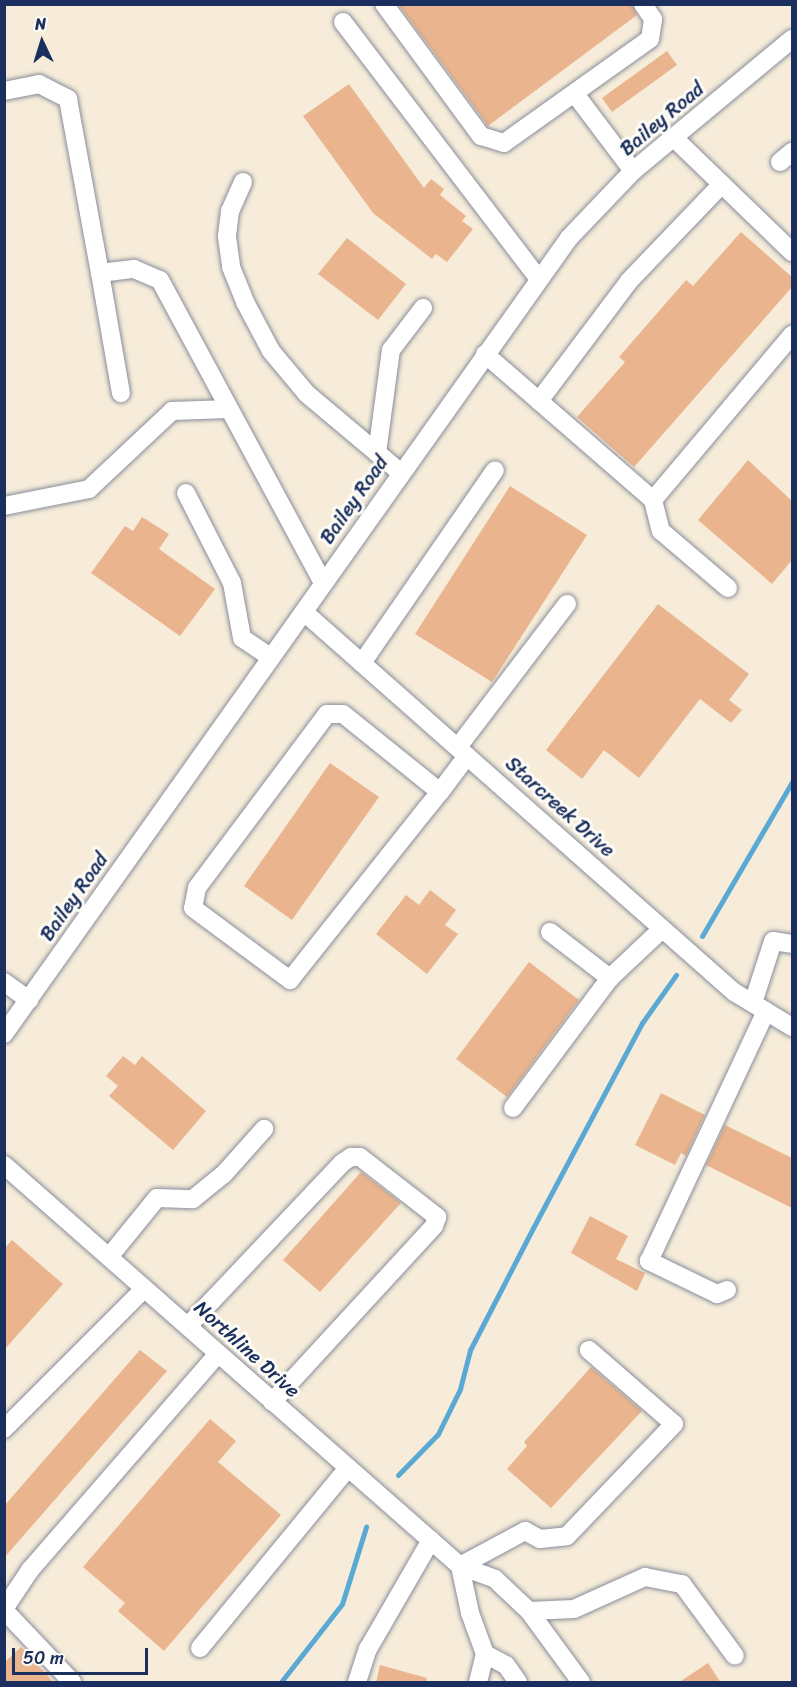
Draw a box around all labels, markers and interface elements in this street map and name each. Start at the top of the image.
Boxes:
text: N [34,9,47,38]
north arrow [12,12,72,72]
street label: Bailey Road [615,77,709,161]
street label: Bailey Road [315,451,393,549]
street label: Starcreek Drive [500,752,620,862]
street label: Bailey Road [35,848,113,946]
street label: Northline Drive [189,1295,305,1403]
scale bar [15,1636,152,1674]
text: 50 m [23,1642,64,1674]

